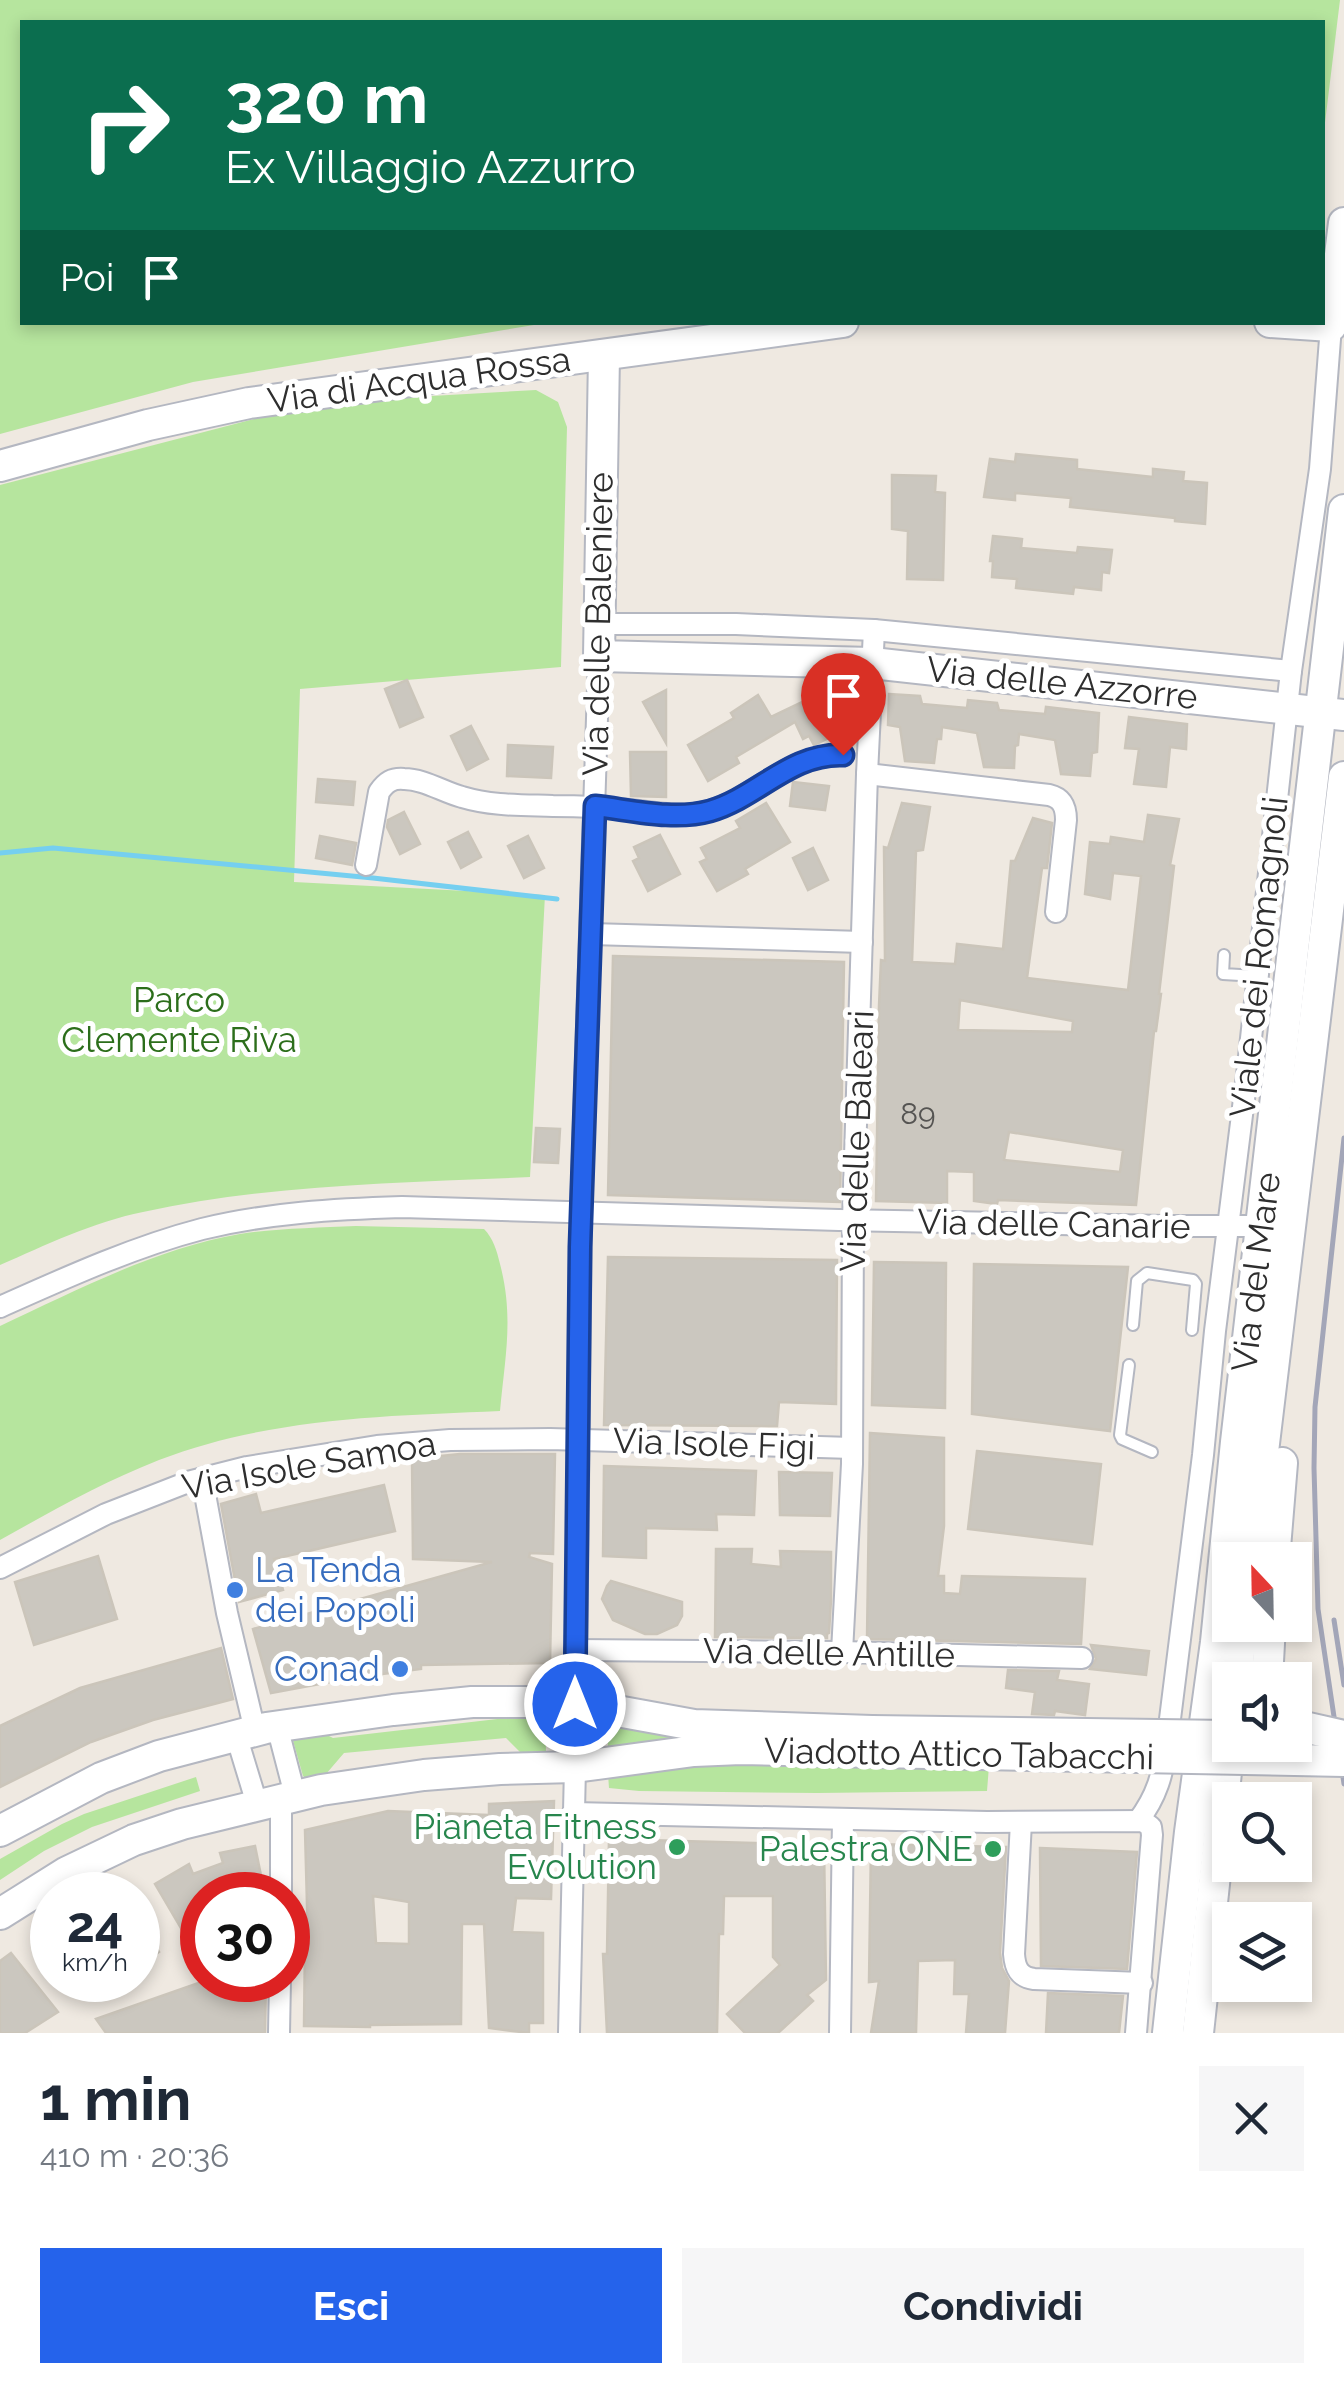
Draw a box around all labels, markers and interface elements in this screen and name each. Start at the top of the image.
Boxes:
text: 320 m [225,57,429,139]
icon: right [60,60,190,190]
text: Ex Villaggio Azzurro [225,141,636,194]
icon: arrive [134,250,189,305]
text: Poi [60,255,114,300]
street label: Via di Acqua Rossa [265,338,573,421]
street label: Via delle Baleniere [574,472,621,776]
street label: Via delle Azzorre [925,648,1200,717]
pin [801,653,886,756]
icon: arrive [816,668,871,723]
street label: Viale dei Romagnoli [1221,794,1296,1120]
park label: Parco Clemente Riva [61,979,297,1060]
street label: Via delle Baleari [831,1010,882,1272]
house number: 89 [900,1096,936,1131]
street label: Via del Mare [1223,1170,1288,1374]
street label: Via delle Canarie [917,1201,1191,1246]
street label: Via Isole Figi [612,1419,816,1468]
street label: Via Isole Samoa [179,1422,439,1507]
north arrow [1212,1542,1312,1642]
map controls [1212,1542,1312,2002]
place label: La Tenda dei Popoli [255,1549,416,1630]
marker: La Tenda dei Popoli [224,1579,246,1601]
street label: Via delle Antille [703,1630,955,1675]
place label: Conad [274,1648,380,1689]
position arrow [523,1652,627,1756]
marker: Conad [389,1658,411,1680]
button: sound [1212,1662,1312,1762]
street label: Viadotto Attico Tabacchi [764,1730,1154,1777]
button: search [1212,1782,1312,1882]
place label: Pianeta Fitness Evolution [413,1806,657,1887]
place label: Palestra ONE [759,1828,973,1869]
marker: Pianeta Fitness Evolution [666,1836,688,1858]
marker: Palestra ONE [982,1838,1004,1860]
speed limit sign: 30 [180,1872,310,2002]
text: 24 [67,1895,123,1954]
button: layers [1212,1902,1312,2002]
text: km/h [62,1947,128,1977]
text: 1 min [40,2064,191,2134]
button: close [1199,2066,1304,2171]
text: 410 m · 20:36 [40,2137,229,2174]
button: Esci [40,2248,662,2363]
button: Condividi [682,2248,1304,2363]

